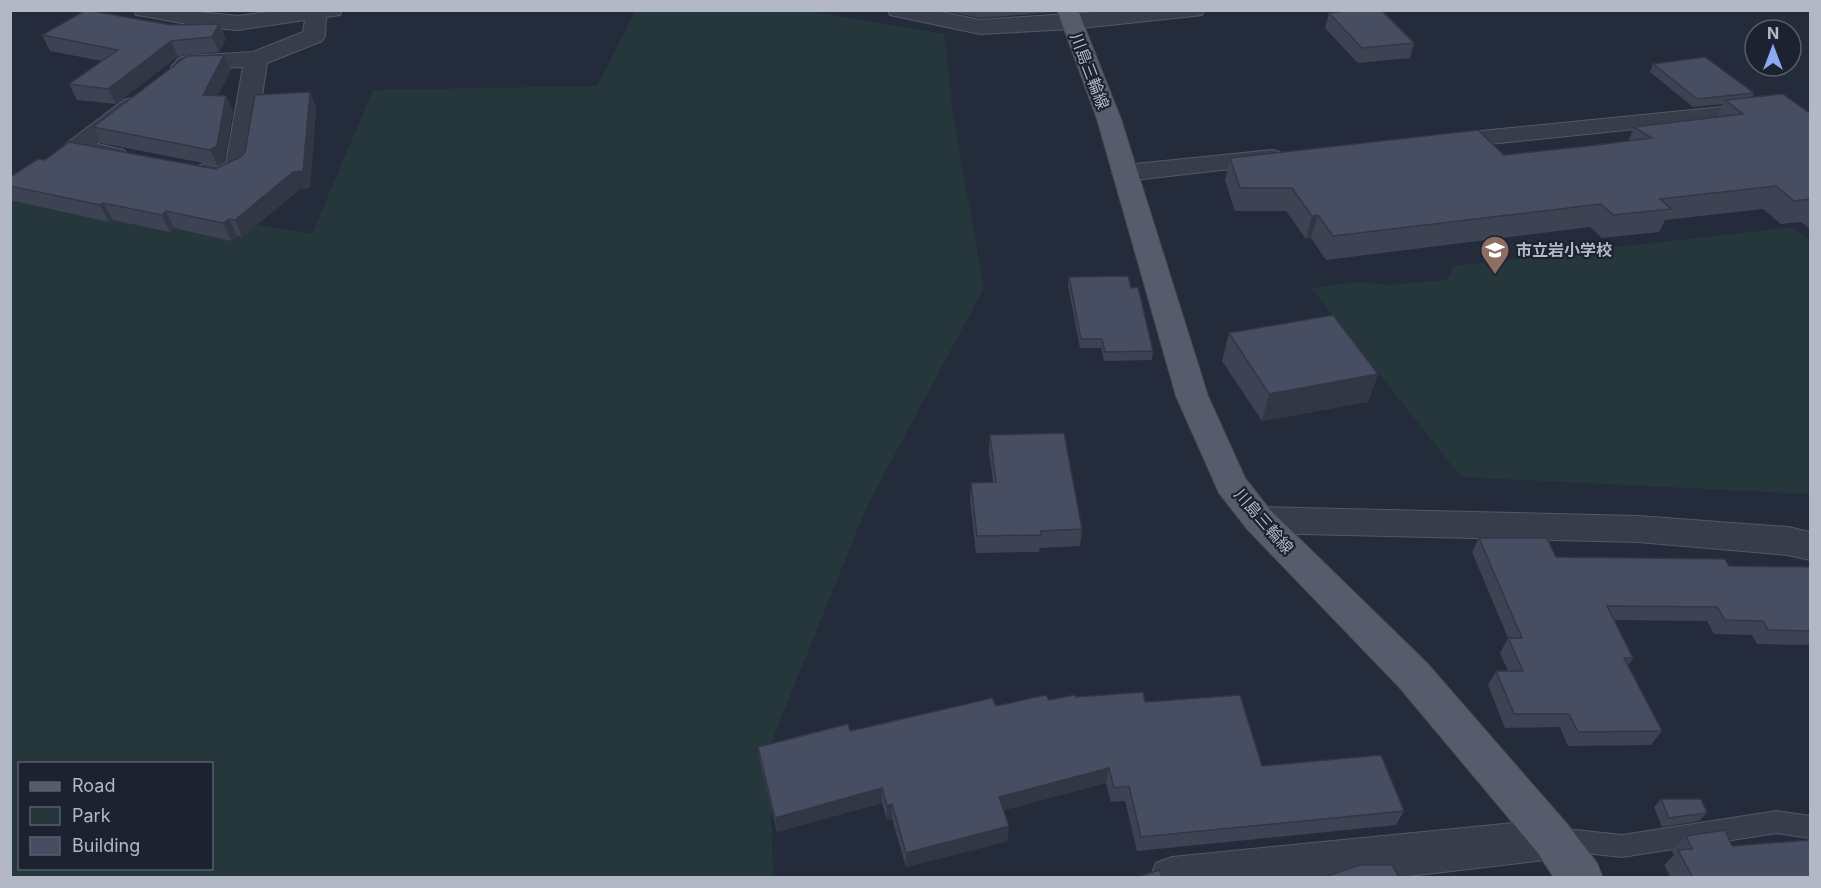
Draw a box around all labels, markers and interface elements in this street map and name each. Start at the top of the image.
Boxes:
north arrow [1743,18,1803,78]
text: N [1767,23,1779,43]
street label: 川島三輪線 [1066,30,1114,112]
school or university icon: 市立岩小学校 [1479,234,1511,276]
place label: 市立岩小学校 [1516,240,1612,260]
street label: 川島三輪線 [1230,484,1298,558]
legend [18,762,213,870]
text: Road [72,775,115,796]
text: Park [72,805,111,826]
text: Building [72,835,140,856]

